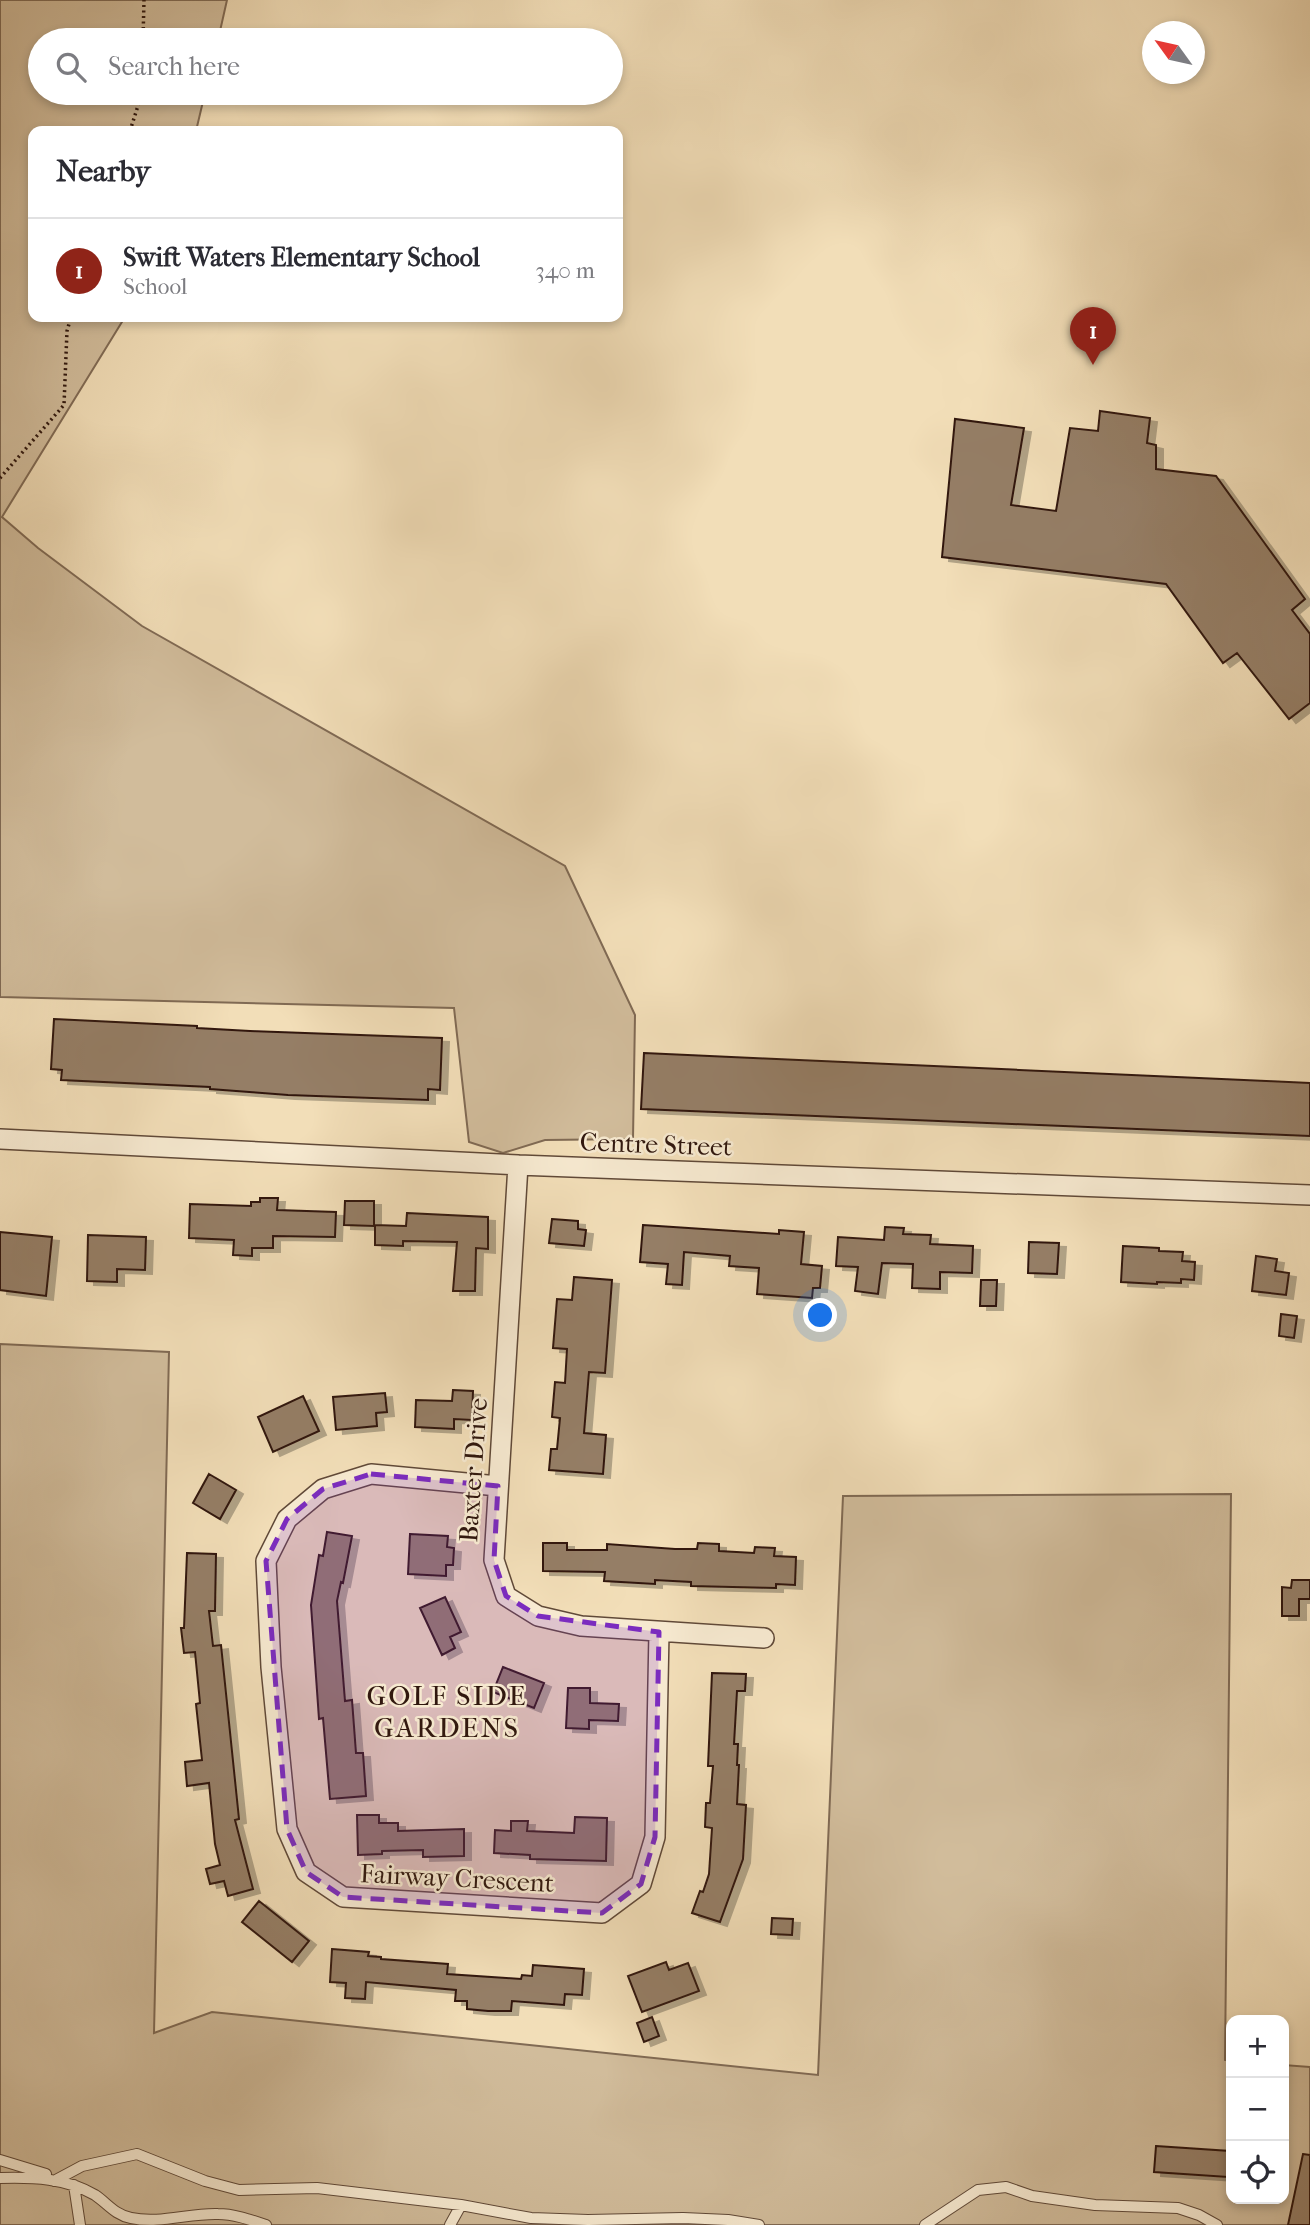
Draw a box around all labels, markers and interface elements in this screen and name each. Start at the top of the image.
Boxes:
north arrow [1142,21,1205,84]
search box [28,28,623,105]
icon: search [52,48,90,86]
text: Search here [108,51,240,82]
text: Nearby [56,154,151,189]
text: Swift Waters Elementary School [123,242,480,273]
text: 1 [75,257,83,284]
text: 340 m [535,257,595,284]
text: School [123,273,187,300]
pin: 1 [1070,307,1116,365]
street label: Centre Street [579,1126,733,1163]
your location [803,1298,837,1332]
street label: Baxter Drive [453,1397,494,1543]
district label: GOLF SIDE GARDENS [366,1679,528,1744]
street label: Fairway Crescent [359,1858,555,1899]
map controls [1226,2015,1289,2204]
button: + [1226,2015,1289,2078]
button: − [1226,2078,1289,2141]
button: locate [1226,2141,1289,2204]

